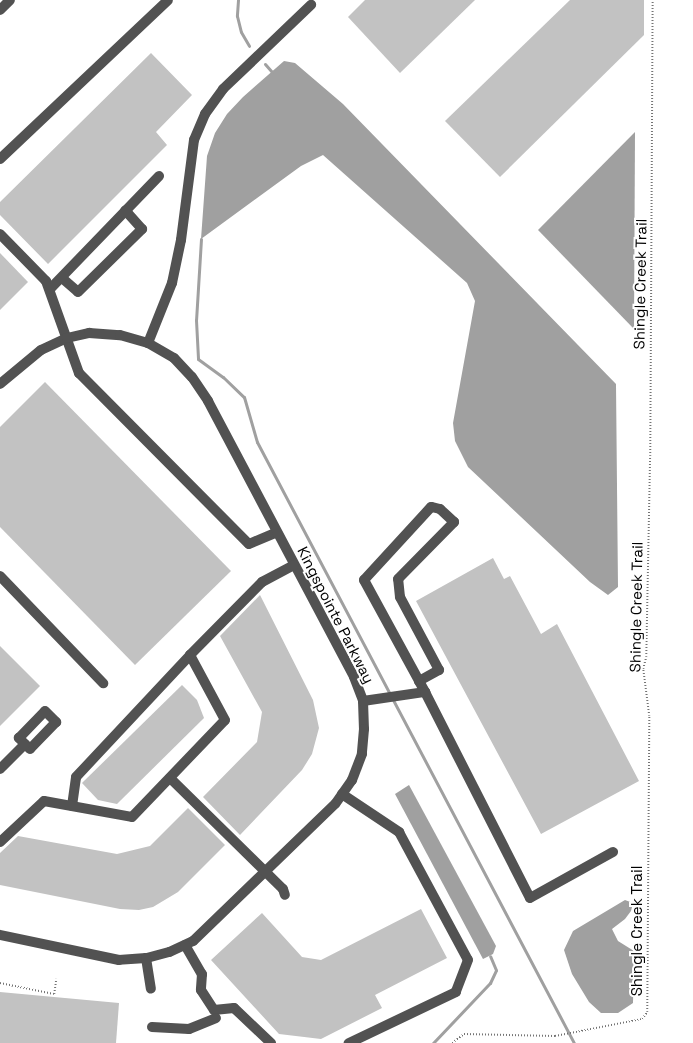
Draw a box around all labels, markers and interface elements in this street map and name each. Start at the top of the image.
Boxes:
street label: Shingle Creek Trail [630,218,650,350]
street label: Shingle Creek Trail [626,541,646,673]
street label: Kingspointe Parkway [294,544,378,686]
street label: Shingle Creek Trail [628,865,646,997]

